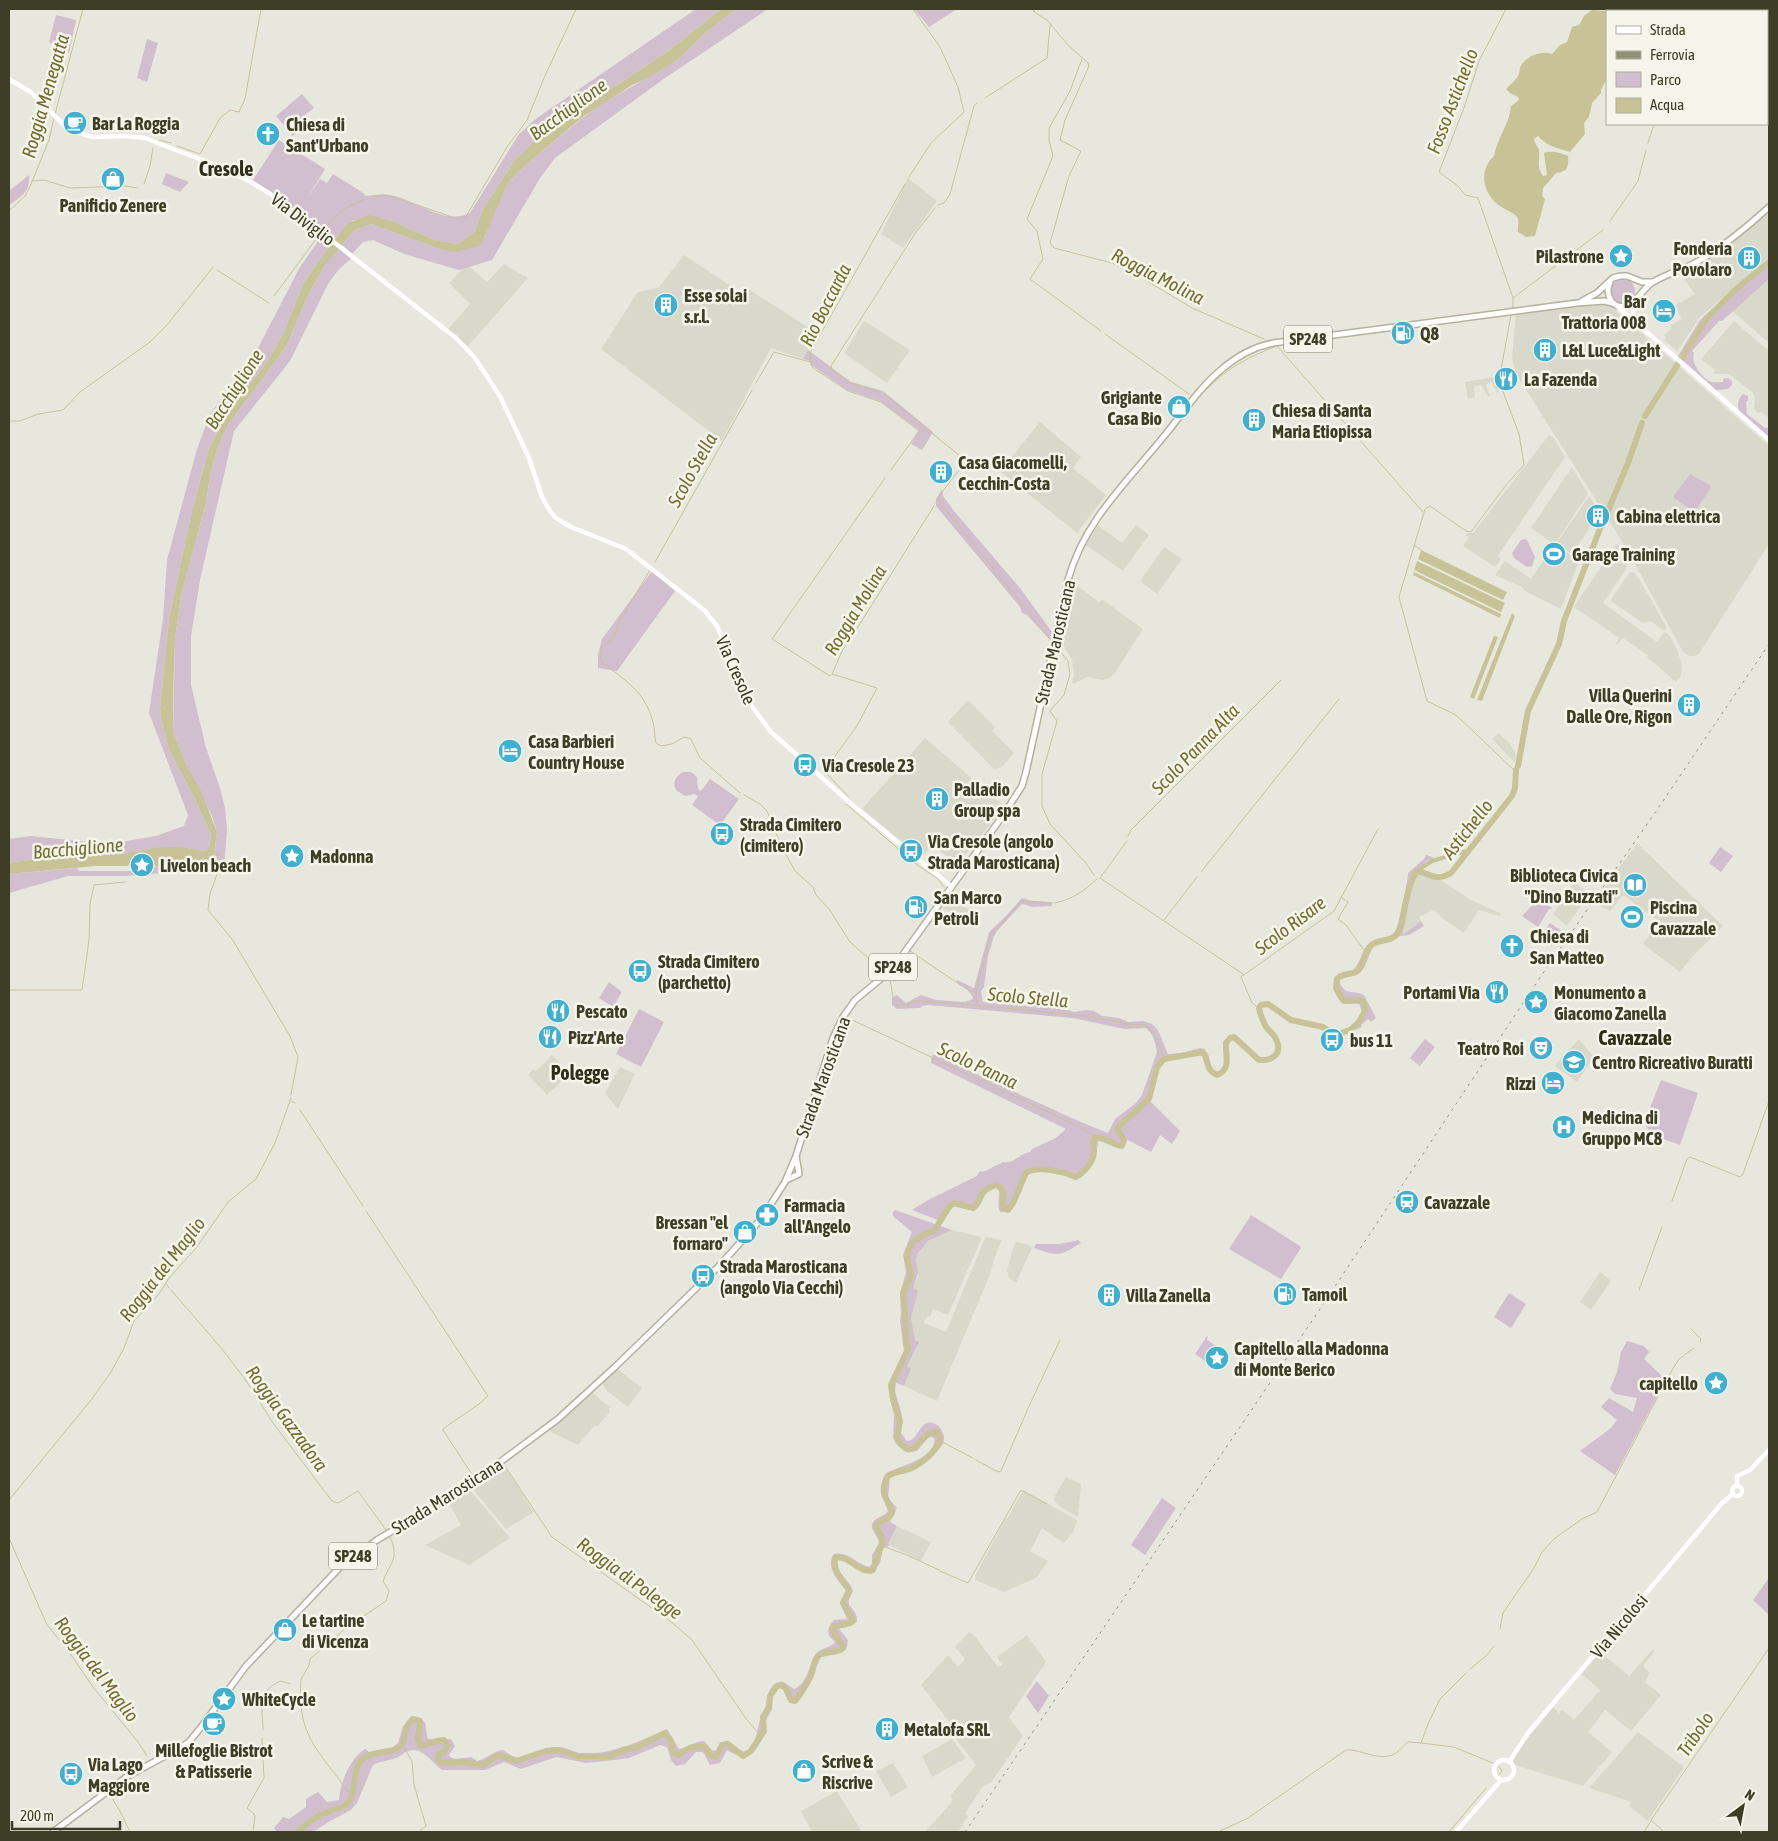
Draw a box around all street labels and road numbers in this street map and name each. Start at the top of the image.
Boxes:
street label: Via Diviglio [267,188,339,250]
road number: SP248 [1284,326,1332,352]
street label: Strada Marosticana [1030,578,1080,706]
street label: Via Cresole [712,632,760,708]
road number: SP248 [869,954,917,980]
street label: Strada Marosticana [791,1014,855,1140]
street label: Strada Marosticana [387,1453,507,1539]
road number: SP248 [329,1542,377,1570]
street label: Via Nicolosi [1586,1590,1652,1662]

